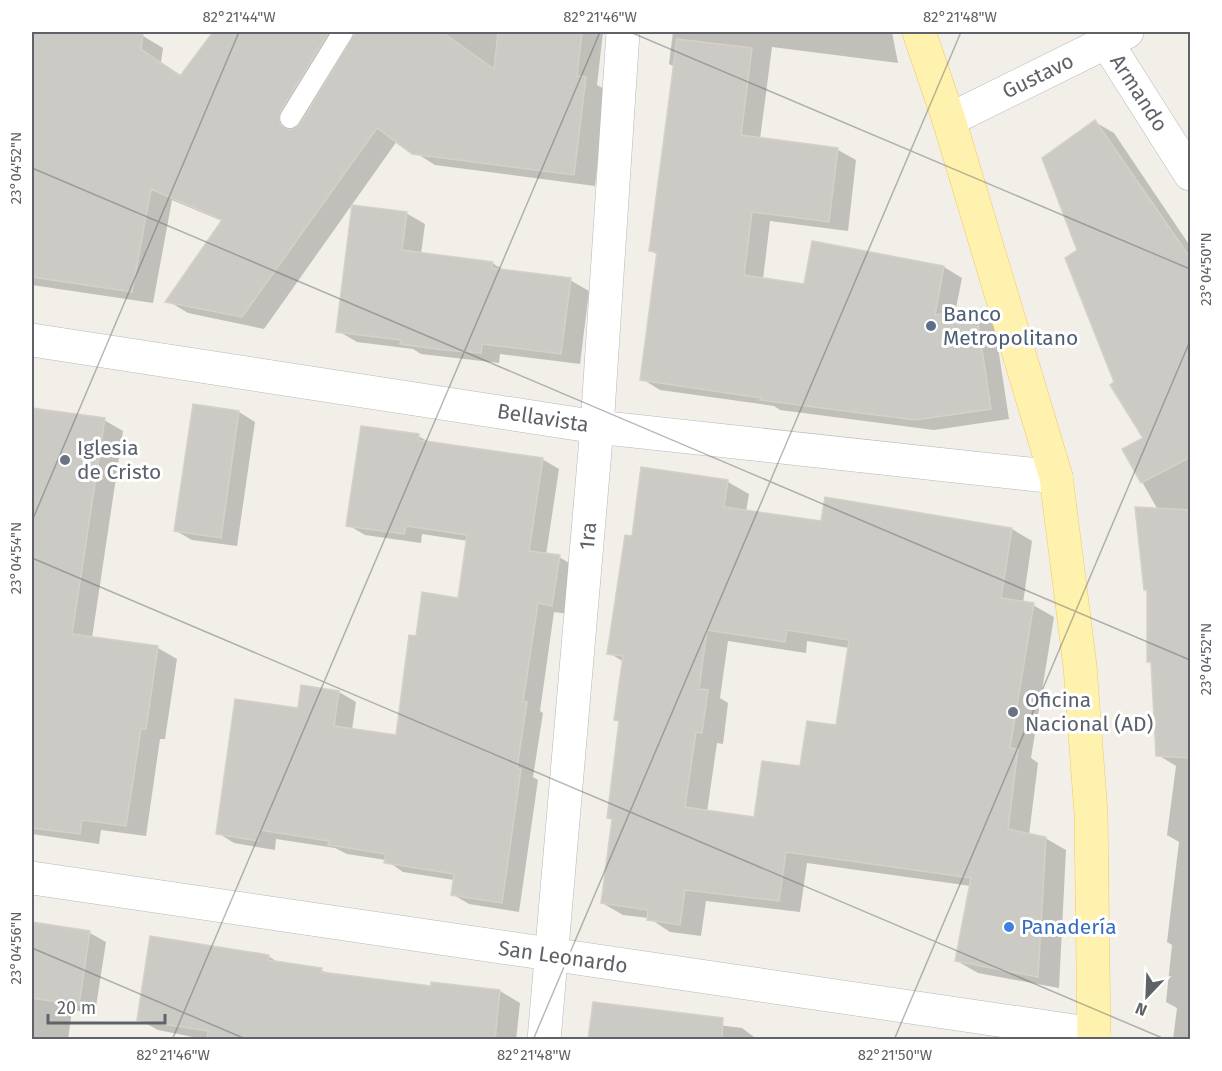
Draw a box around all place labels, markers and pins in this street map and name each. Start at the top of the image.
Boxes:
place label: Banco Metropolitano [943,301,1078,351]
marker: Banco Metropolitano [924,319,938,333]
place label: Iglesia de Cristo [77,435,161,485]
marker: Iglesia de Cristo [58,453,72,467]
place label: Oficina Nacional (AD) [1025,687,1153,737]
marker: Oficina Nacional (AD) [1006,705,1020,719]
place label: Panadería [1021,914,1117,940]
marker: Panadería [1002,920,1016,934]

